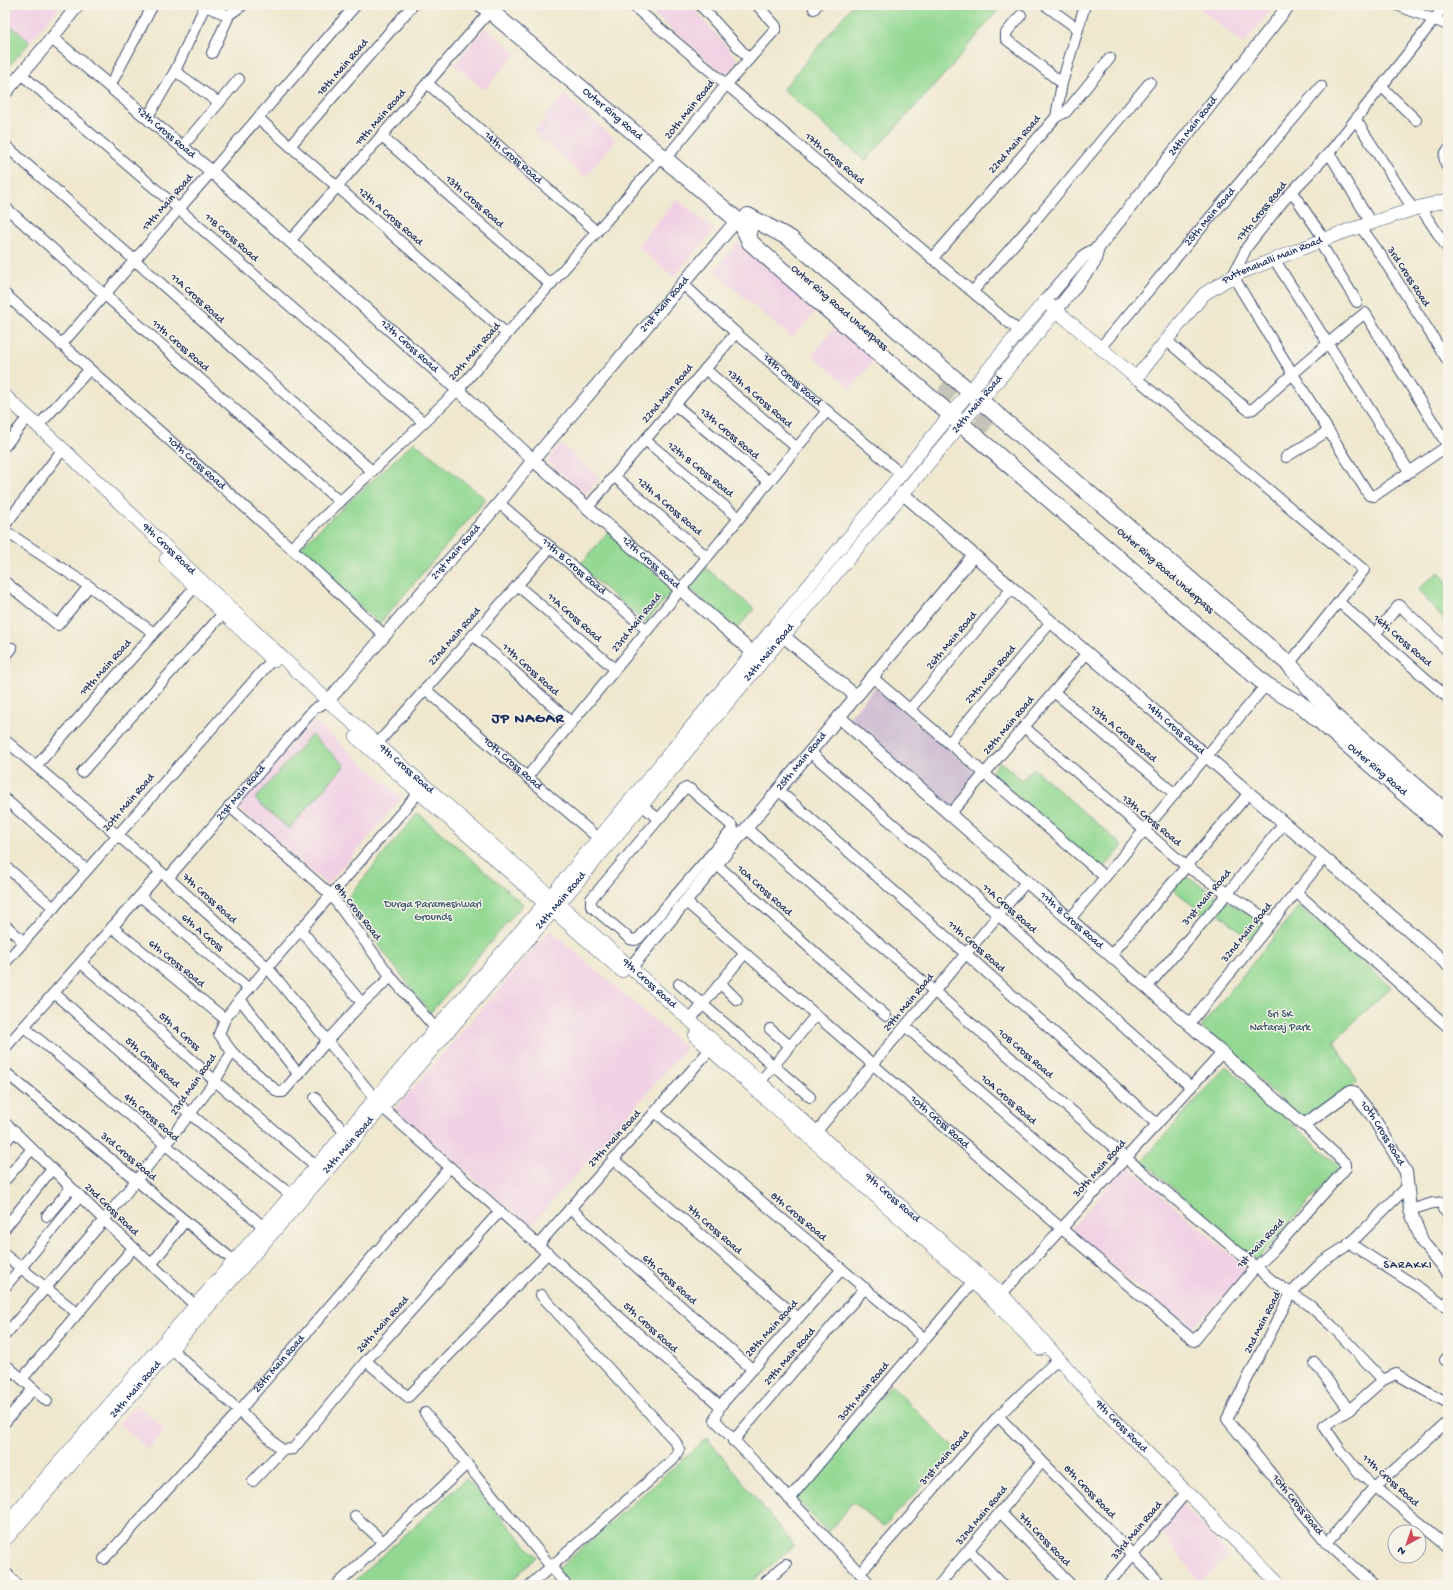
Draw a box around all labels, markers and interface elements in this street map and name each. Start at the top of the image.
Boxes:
street label: 18th Main Road [314,36,372,100]
street label: 20th Main Road [662,77,718,142]
street label: Outer Ring Road [580,85,646,144]
street label: 19th Main Road [353,86,410,149]
street label: 24th Main Road [1166,94,1221,159]
street label: 12th Cross Road [133,104,199,162]
street label: 22nd Main Road [987,112,1045,177]
street label: 14th Cross Road [481,129,545,188]
street label: 17th Cross Road [801,130,867,188]
street label: 17th Main Road [139,171,197,235]
street label: 13th Cross Road [442,173,507,232]
street label: 17th Cross Road [1234,178,1291,245]
street label: 12th A Cross Road [354,185,426,250]
street label: 25th Main Road [1182,185,1239,249]
street label: 11B Cross Road [201,211,262,266]
street label: Puttenahalli Main Road [1219,234,1326,288]
street label: 3rd Cross Road [1384,244,1433,310]
street label: Outer Ring Road Underpass [788,263,891,354]
street label: 11A Cross Road [167,271,228,327]
street label: 21st Main Road [638,274,693,335]
street label: 11th Cross Road [148,317,212,375]
street label: 12th Cross Road [377,317,442,376]
street label: 20th Main Road [447,319,504,383]
street label: 14th Cross Road [759,352,825,410]
street label: 22nd Main Road [640,361,697,426]
street label: 13th A Cross Road [723,367,795,432]
street label: 24th Main Road [950,372,1006,436]
street label: 13th Cross Road [696,405,762,463]
street label: 10th Cross Road [163,434,229,493]
street label: 12th B Cross Road [664,439,737,501]
street label: 12th A Cross Road [633,475,705,540]
street label: 9th Cross Road [139,520,199,578]
street label: 21st Main Road [429,521,484,583]
street label: Outer Ring Road Underpass [1114,526,1217,617]
street label: 12th Cross Road [618,534,683,593]
street label: 11th B Cross Road [538,535,609,599]
street label: 11A Cross Road [544,590,605,646]
street label: 23rd Main Road [610,590,665,655]
street label: 22nd Main Road [427,604,485,669]
street label: 26th Main Road [924,608,981,672]
street label: 16th Cross Road [1370,612,1435,671]
street label: 24th Main Road [742,620,798,684]
street label: 19th Main Road [77,636,135,699]
street label: 11th Cross Road [498,641,562,700]
street label: 27th Main Road [963,642,1020,706]
street label: 28th Main Road [981,693,1038,758]
street label: 14th Cross Road [1143,700,1208,759]
street label: 13th A Cross Road [1087,702,1160,766]
district label: JP NAGAR [491,710,564,728]
street label: 25th Main Road [774,729,830,793]
street label: 10th Cross Road [479,735,545,794]
street label: 9th Cross Road [375,741,437,798]
street label: Outer Ring Road [1345,741,1410,800]
street label: 21st Main Road [214,762,269,823]
street label: 20th Main Road [101,770,158,834]
street label: 13th Cross Road [1118,792,1184,850]
street label: 10A Cross Road [733,862,795,920]
street label: 31st Main Road [1179,866,1235,929]
street label: 24th Main Road [533,869,590,932]
street label: 7th Cross Road [179,871,240,928]
street label: 8th Cross Road [331,881,384,944]
street label: 11A Cross Road [979,881,1040,937]
street label: 11th B Cross Road [1036,889,1107,953]
park label: Durga Parameshwari Grounds [383,899,482,924]
street label: 32nd Main Road [1219,900,1276,966]
street label: 6th A Cross [178,912,226,955]
street label: 11th Cross Road [944,918,1008,976]
street label: 6th Cross Road [145,938,208,991]
street label: 9th Cross Road [618,956,680,1012]
street label: 29th Main Road [881,970,938,1034]
park label: Sri SK Nataraj Park [1250,1009,1311,1034]
street label: 5th A Cross [156,1010,203,1054]
street label: 10B Cross Road [994,1026,1056,1082]
street label: 5th Cross Road [122,1035,183,1092]
street label: 23rd Main Road [168,1051,220,1118]
street label: 10A Cross Road [977,1072,1040,1129]
street label: 4th Cross Road [121,1091,182,1146]
street label: 10th Cross Road [907,1093,972,1152]
street label: 10th Cross Road [1356,1098,1408,1169]
street label: 27th Main Road [586,1107,645,1170]
street label: 24th Main Road [320,1114,378,1177]
street label: 3rd Cross Road [97,1130,159,1185]
street label: 30th Main Road [1070,1137,1130,1201]
street label: 9th Cross Road [861,1170,923,1226]
street label: 2nd Cross Road [82,1181,141,1240]
street label: 8th Cross Road [768,1190,830,1245]
street label: 7th Cross Road [683,1202,745,1258]
street label: 1st Main Road [1234,1216,1288,1272]
street label: 6th Cross Road [639,1252,700,1309]
district label: SARAKKI [1383,1259,1433,1273]
street label: 2nd Main Road [1242,1289,1284,1356]
street label: 26th Main Road [354,1293,413,1356]
street label: 28th Main Road [743,1297,802,1360]
street label: 5th Cross Road [620,1300,681,1357]
street label: 29th Main Road [762,1325,819,1388]
street label: 25th Main Road [251,1332,309,1396]
street label: 24th Main Road [108,1358,165,1421]
street label: 30th Main Road [835,1359,893,1425]
street label: 9th Cross Road [1091,1397,1150,1456]
street label: 31st Main Road [917,1427,973,1489]
street label: 11th Cross Road [1358,1452,1422,1511]
street label: 8th Cross Road [1061,1463,1118,1522]
street label: 10th Cross Road [1268,1472,1326,1539]
street label: 32nd Main Road [953,1483,1011,1549]
street label: 33rd Main Road [1109,1498,1166,1563]
street label: 7th Cross Road [1015,1510,1073,1570]
north arrow [1387,1524,1427,1564]
text: N [1395,1543,1408,1557]

